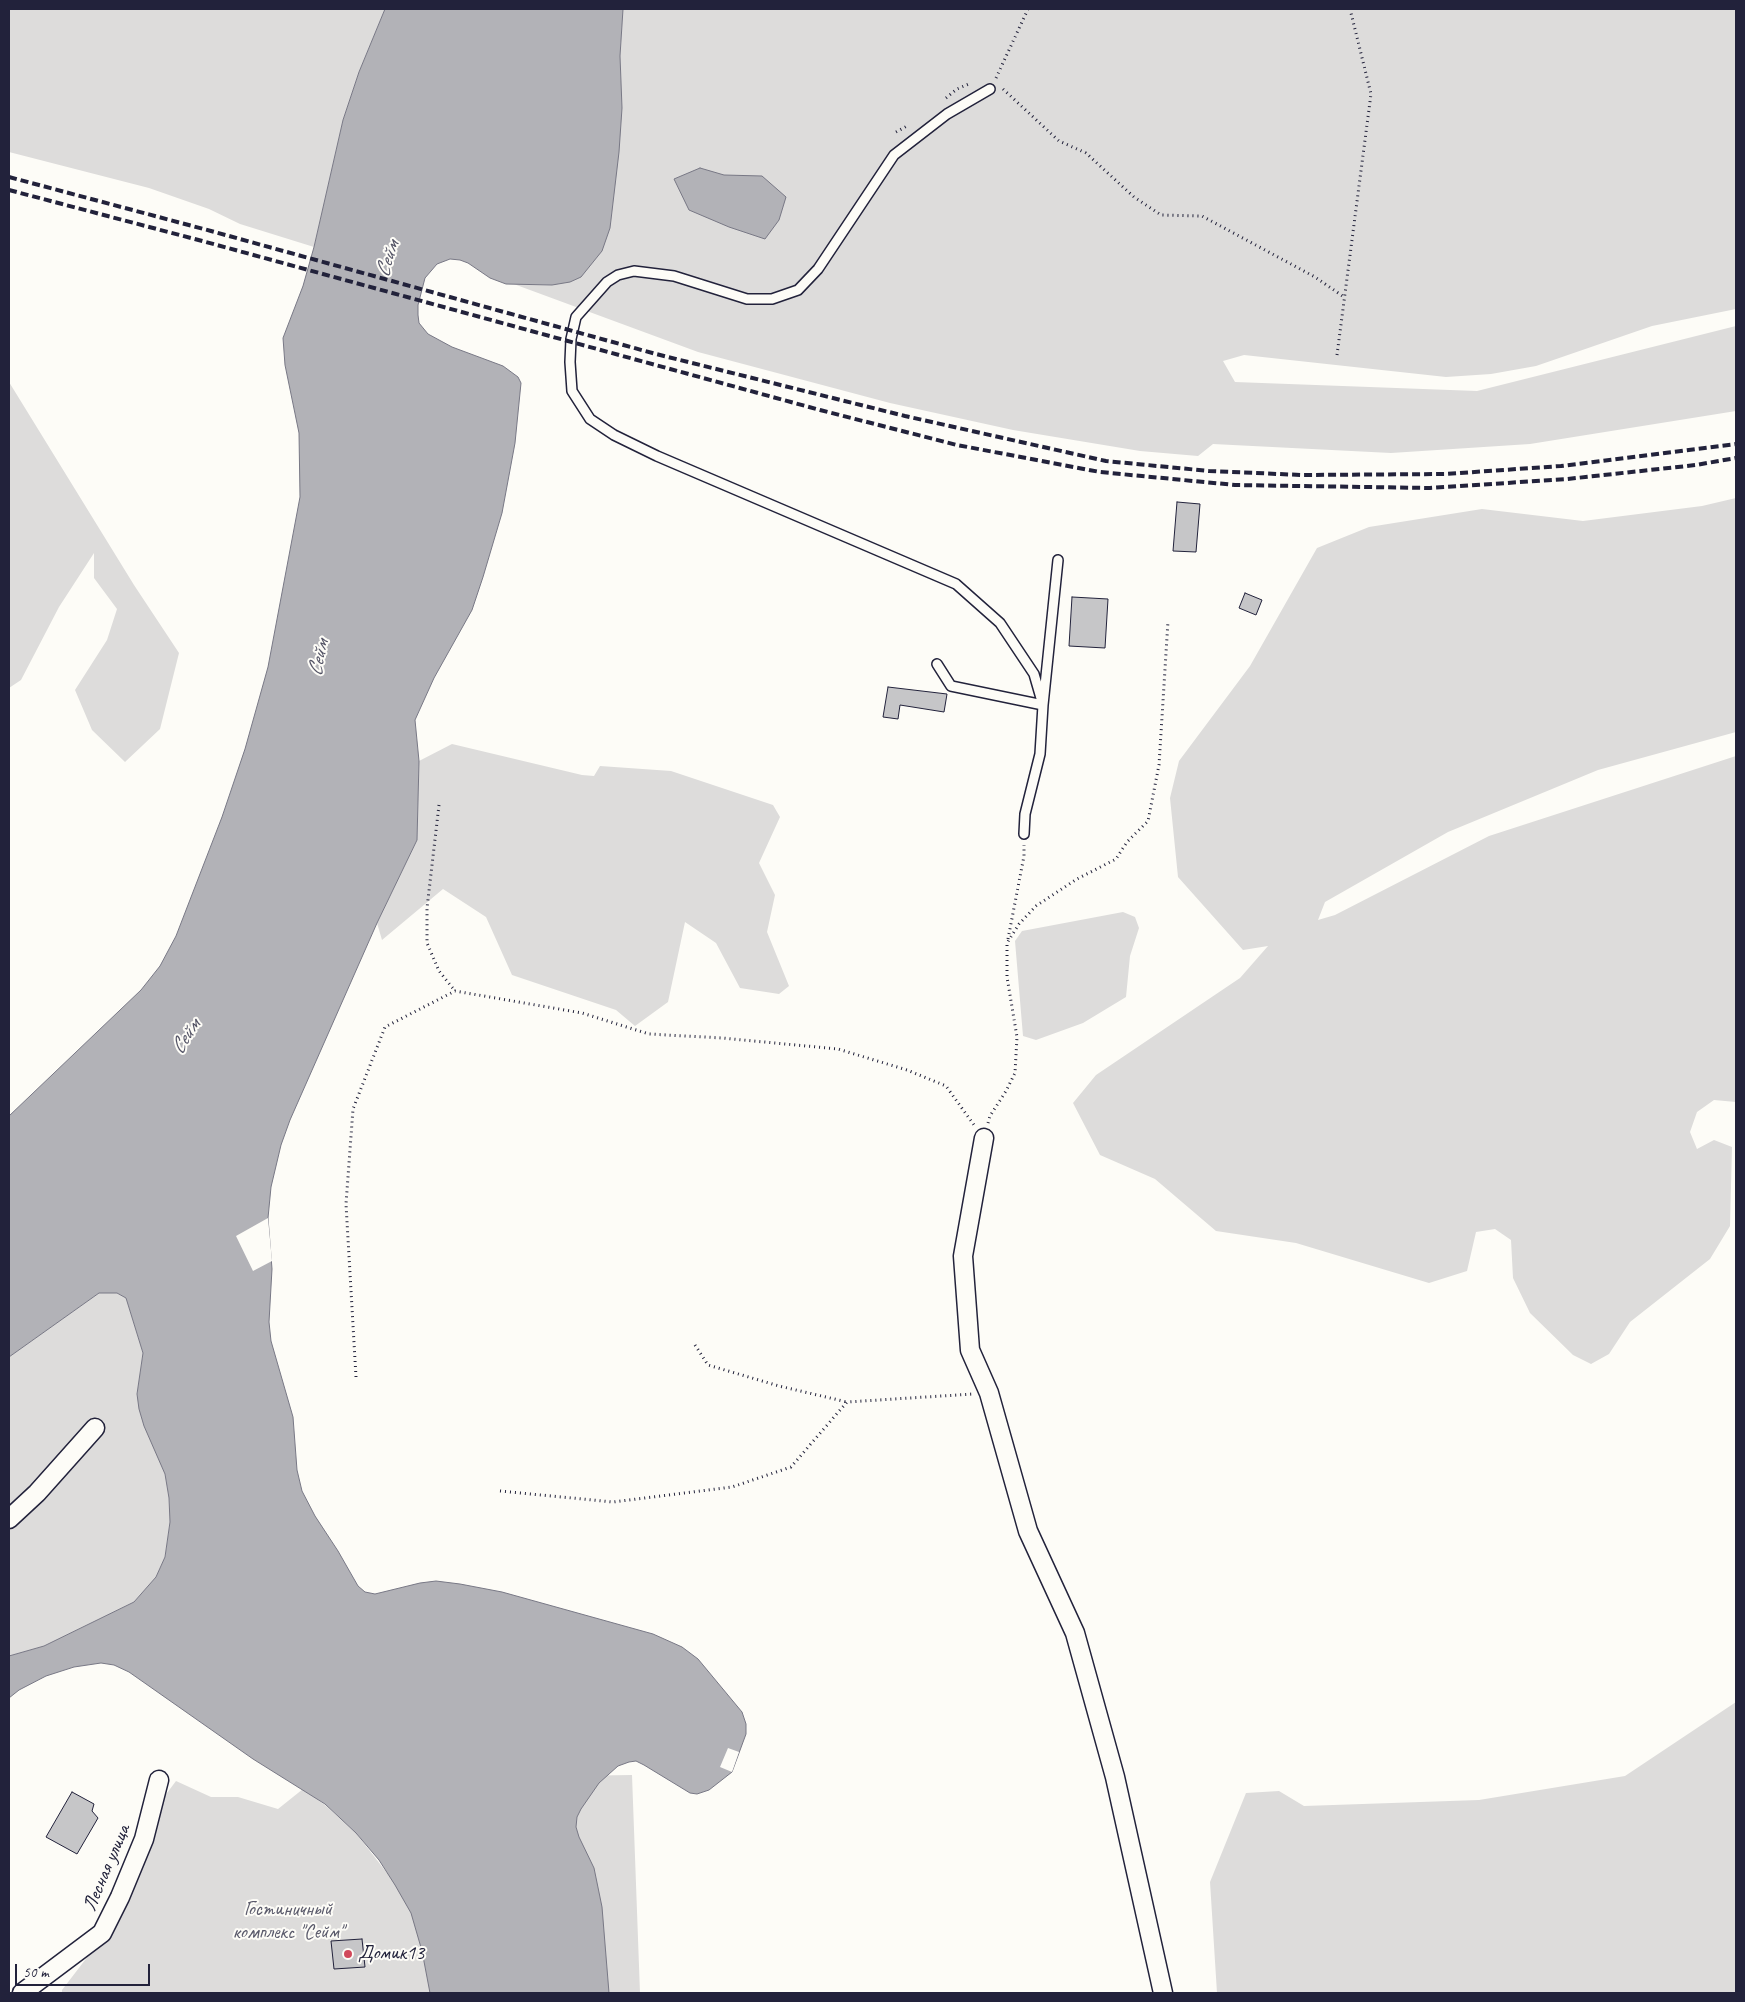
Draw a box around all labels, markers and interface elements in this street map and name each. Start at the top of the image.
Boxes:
water label: Сейм [370,238,406,280]
water label: Сейм [303,637,335,679]
water label: Сейм [165,1015,207,1059]
street label: Лесная улица [78,1821,136,1915]
park label: Гостиничный комплекс "Сейм" [232,1898,344,1945]
place label: Домик13 [358,1942,424,1966]
marker: Домик13 [342,1948,354,1960]
scale bar [18,1954,152,1986]
text: 50 m [23,1963,49,1982]

